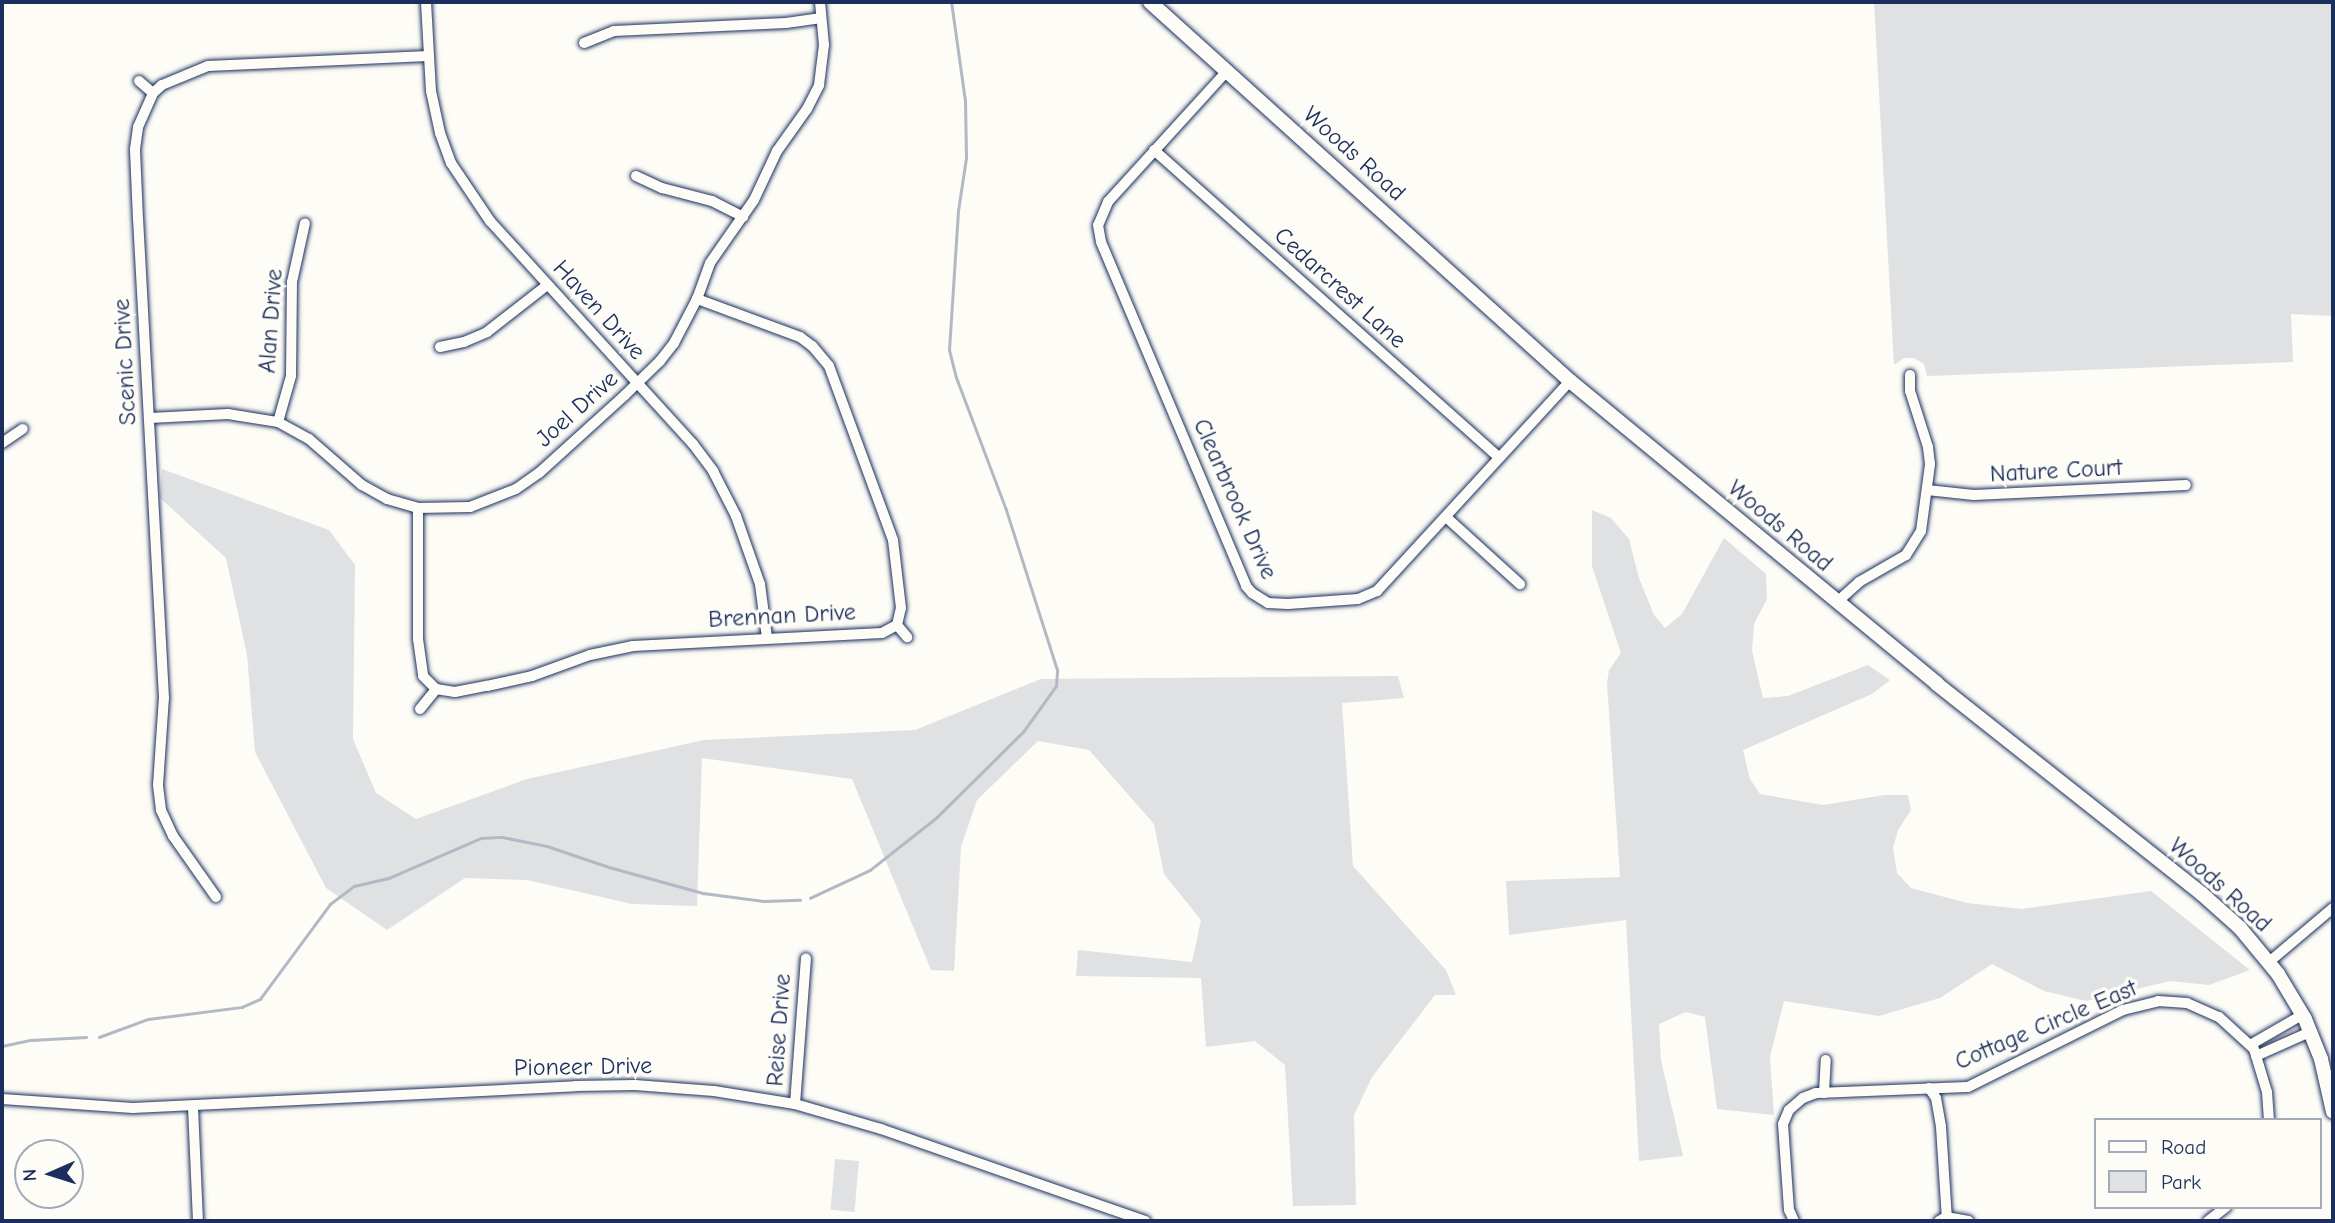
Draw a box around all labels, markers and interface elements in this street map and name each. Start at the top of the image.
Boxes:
street label: Woods Road [1297,101,1411,207]
street label: Cedarcrest Lane [1268,221,1412,355]
street label: Haven Drive [547,254,651,366]
street label: Alan Drive [253,268,289,374]
street label: Scenic Drive [107,298,143,426]
street label: Joel Drive [530,365,624,453]
street label: Clearbrook Drive [1187,414,1283,584]
street label: Nature Court [1989,453,2123,489]
street label: Woods Road [1722,474,1838,578]
street label: Brennan Drive [707,598,857,634]
street label: Woods Road [2163,832,2277,938]
street label: Reise Drive [761,973,797,1087]
street label: Cottage Circle East [1951,974,2141,1076]
street label: Pioneer Drive [514,1051,652,1083]
legend [2094,1118,2321,1209]
text: Road [2161,1135,2206,1159]
north arrow [14,1139,84,1209]
text: N [19,1168,41,1182]
text: Park [2161,1170,2201,1194]

